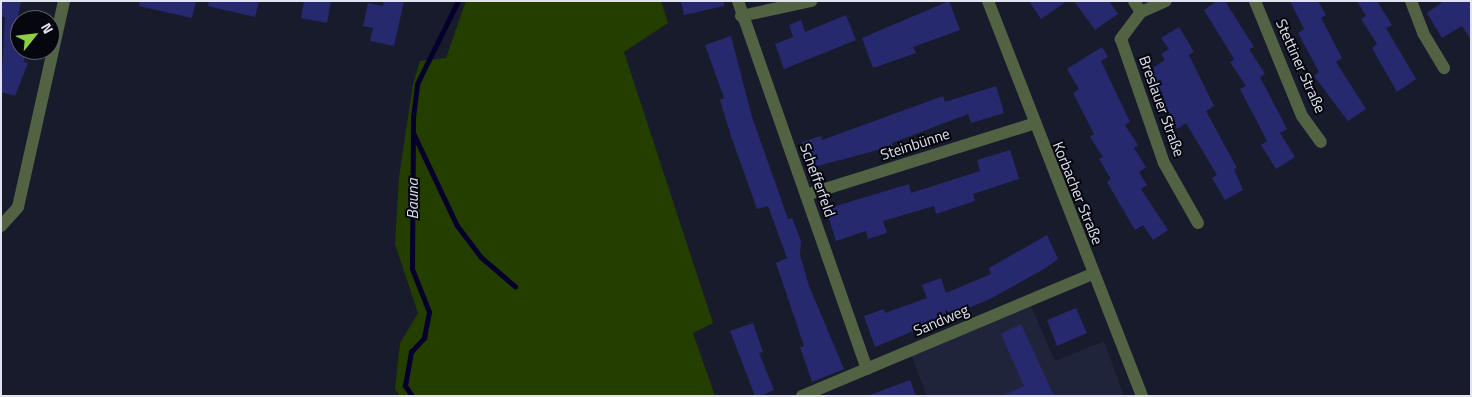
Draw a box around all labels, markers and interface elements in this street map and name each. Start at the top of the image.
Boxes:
north arrow [10,10,60,60]
street label: Stettiner Straße [1272,16,1330,116]
text: N [36,19,59,37]
street label: Breslauer Straße [1135,53,1189,159]
street label: Steinbünne [878,124,952,164]
street label: Korbacher Straße [1049,139,1107,247]
street label: Schefferfeld [796,141,840,219]
water label: Bauna [402,178,422,220]
street label: Sandweg [911,300,971,340]

